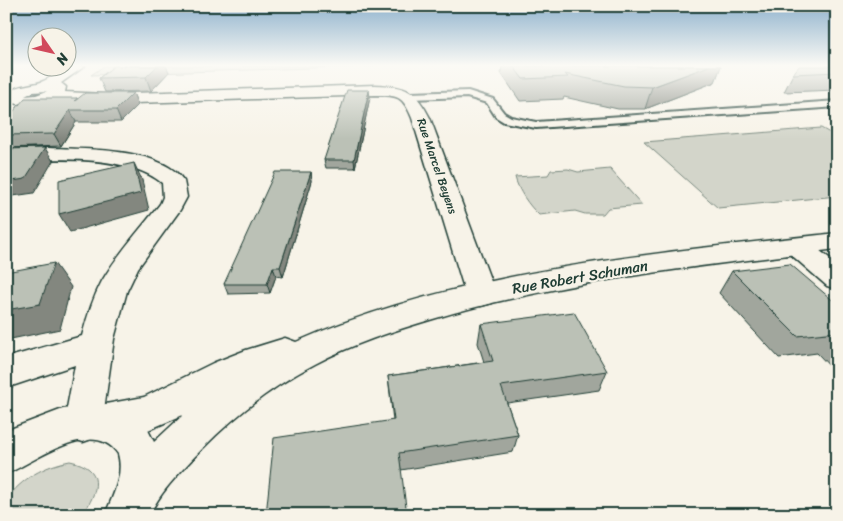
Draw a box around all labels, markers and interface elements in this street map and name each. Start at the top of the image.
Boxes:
north arrow [28,28,78,78]
text: N [49,47,76,70]
street label: Rue Marcel Beyens [410,115,464,217]
street label: Rue Robert Schuman [510,252,650,302]

